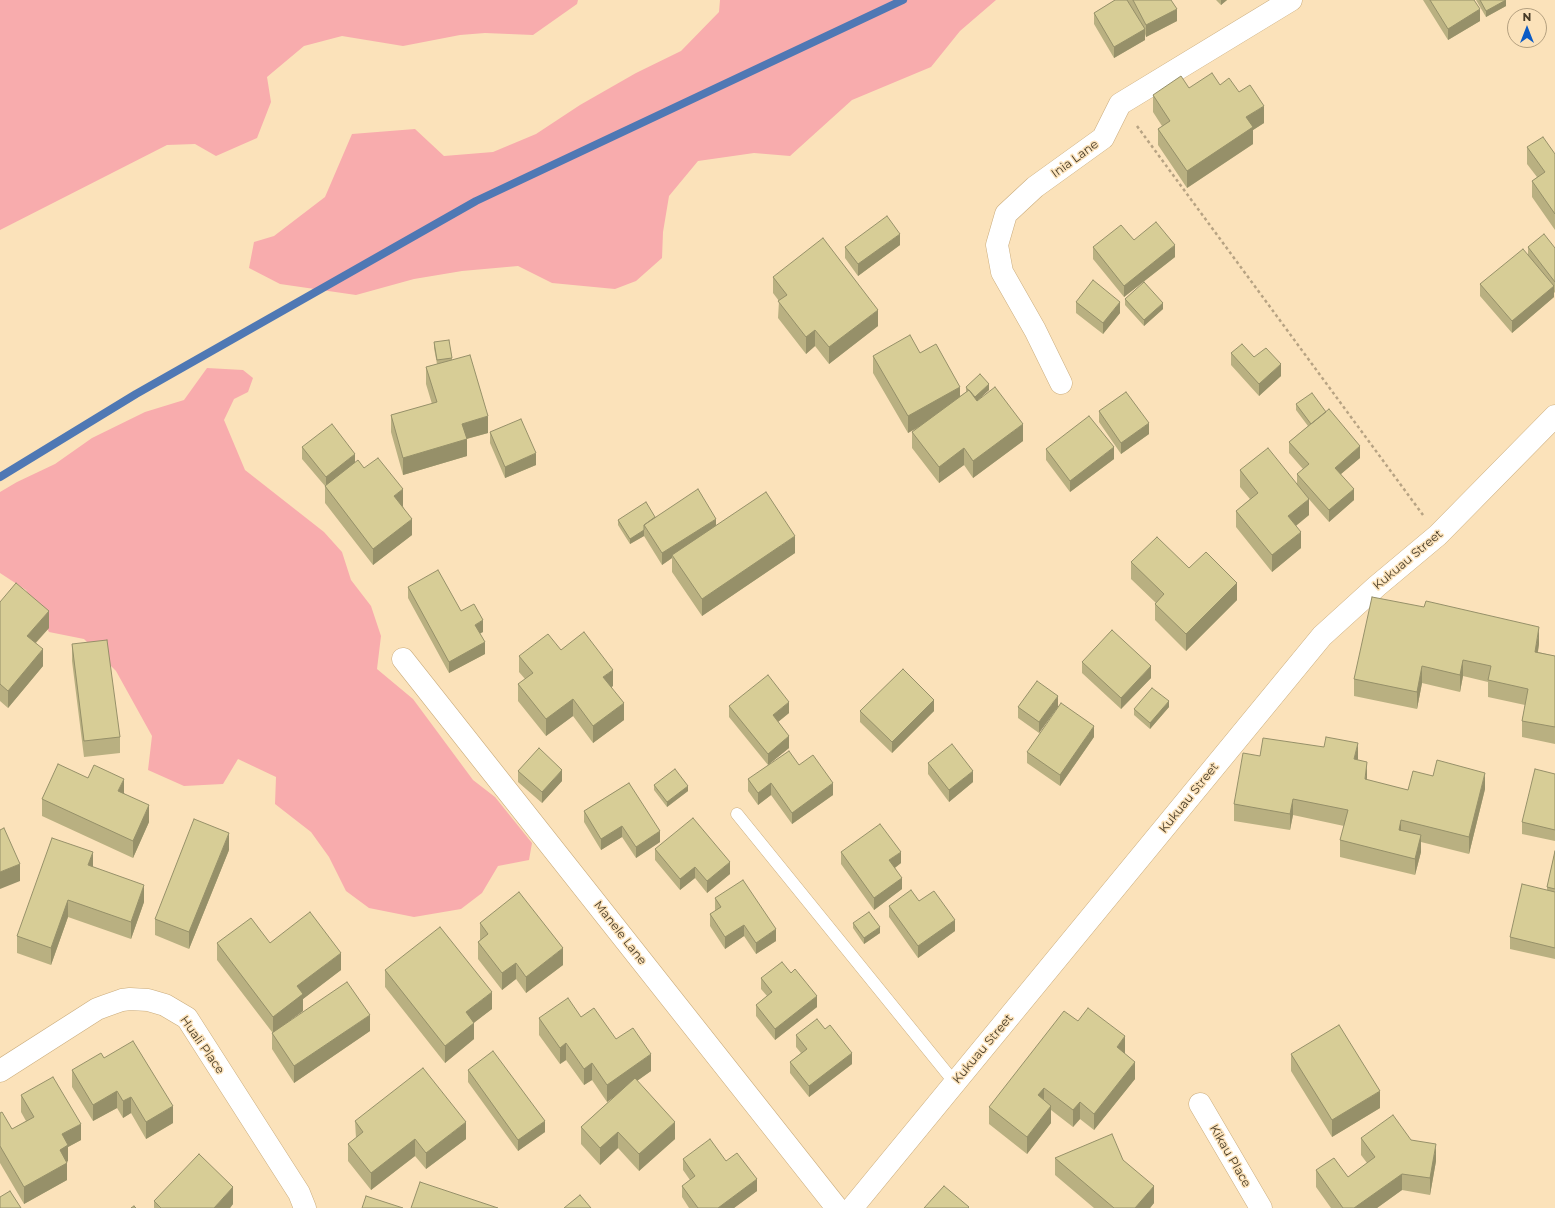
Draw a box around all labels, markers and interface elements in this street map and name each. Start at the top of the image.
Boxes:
north arrow [1507,8,1547,48]
text: N [1523,10,1531,24]
street label: Inia Lane [1049,137,1101,181]
street label: Kukuau Street [1370,527,1446,593]
street label: Kukuau Street [1156,760,1222,836]
street label: Manele Lane [591,898,649,968]
street label: Kukuau Street [950,1011,1016,1087]
street label: Huali Place [177,1013,227,1077]
street label: Kikau Place [1206,1122,1254,1190]

